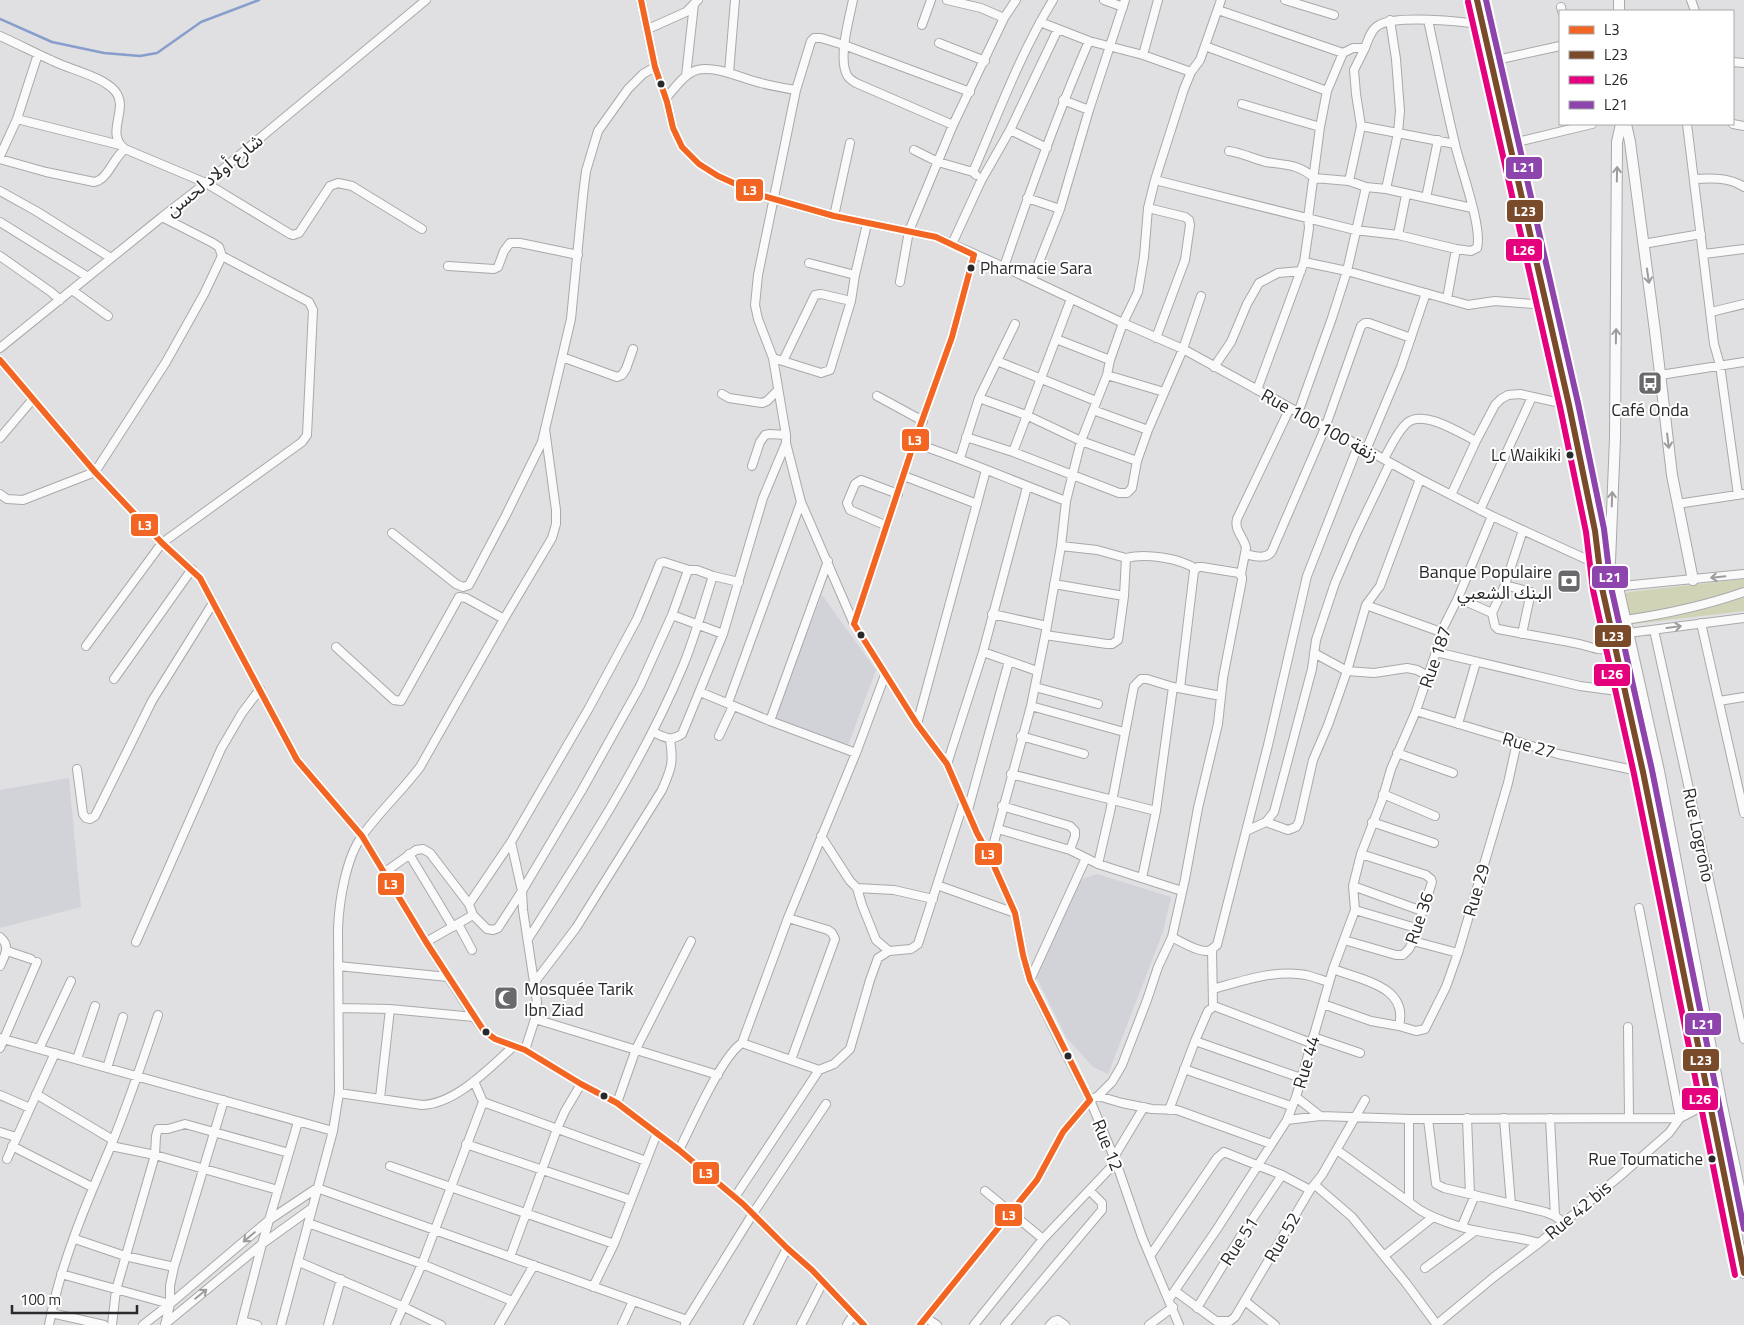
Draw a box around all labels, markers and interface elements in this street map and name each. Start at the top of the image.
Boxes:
legend [1559,10,1734,125]
text: L3 [1604,18,1620,41]
text: L23 [1604,43,1628,66]
text: L26 [1604,68,1628,91]
unlabelled marker [656,79,666,89]
text: L21 [1604,93,1628,116]
street label: شارع أولاد لحسن [159,127,269,224]
line badge: L21 [1505,156,1543,180]
text: L21 [1513,156,1535,177]
one-way arrow [1612,166,1622,182]
line badge: L3 [735,178,764,202]
text: L3 [743,179,757,200]
line badge: L23 [1506,199,1544,223]
text: L23 [1514,200,1536,221]
line badge: L26 [1505,238,1543,262]
text: L26 [1513,239,1535,260]
place label: Pharmacie Sara [980,255,1092,281]
marker: Pharmacie Sara [966,263,976,273]
one-way arrow [1643,267,1653,283]
one-way arrow [1611,329,1620,345]
bus stop icon: Café Onda [1637,370,1663,396]
street label: Rue 100 زنقة 100 [1256,382,1384,468]
place label: Café Onda [1611,396,1689,423]
line badge: L3 [901,428,930,452]
text: L3 [908,429,922,450]
one-way arrow [1663,433,1673,449]
place label: Lc Waikiki [1491,442,1561,468]
marker: Lc Waikiki [1565,450,1575,460]
one-way arrow [1608,491,1617,507]
line badge: L3 [130,513,159,537]
text: L3 [138,514,152,535]
place label: Banque Populaire البنك الشعبي [1419,558,1552,606]
line badge: L21 [1591,565,1629,589]
text: L21 [1599,566,1621,587]
bank icon: Banque Populaire البنك الشعبي [1556,568,1582,594]
one-way arrow [1711,572,1727,582]
street label: Rue 187 [1412,622,1458,692]
one-way arrow [1666,622,1682,632]
line badge: L23 [1594,624,1632,648]
text: L23 [1602,625,1624,646]
unlabelled marker [856,630,866,640]
line badge: L26 [1593,663,1631,687]
text: L26 [1601,663,1623,684]
street label: Rue 27 [1499,725,1559,765]
street label: Rue Logroño [1676,785,1722,885]
line badge: L3 [974,842,1003,866]
text: L3 [981,843,995,864]
street label: Rue 29 [1456,860,1496,920]
line badge: L3 [377,872,405,896]
text: L3 [384,873,398,894]
street label: Rue 36 [1397,888,1441,948]
place label: Mosquée Tarik Ibn Ziad [524,975,634,1023]
mosque icon: Mosquée Tarik Ibn Ziad [493,985,519,1011]
line badge: L21 [1684,1012,1722,1036]
text: L21 [1692,1013,1714,1034]
unlabelled marker [481,1027,491,1037]
street label: Rue 44 [1286,1032,1326,1092]
line badge: L23 [1682,1048,1720,1072]
text: L23 [1690,1049,1712,1070]
unlabelled marker [1063,1051,1073,1061]
line badge: L26 [1681,1087,1719,1111]
text: L26 [1689,1088,1711,1109]
unlabelled marker [599,1091,609,1101]
street label: Rue 12 [1085,1115,1131,1175]
place label: Rue Toumatiche [1588,1146,1703,1172]
marker: Rue Toumatiche [1707,1154,1717,1164]
line badge: L3 [692,1161,720,1185]
text: L3 [699,1162,713,1183]
street label: Rue 42 bis [1539,1174,1617,1246]
line badge: L3 [994,1203,1023,1227]
text: L3 [1002,1204,1016,1225]
street label: Rue 52 [1257,1207,1307,1267]
street label: Rue 51 [1213,1211,1265,1271]
one-way arrow [243,1231,256,1242]
scale bar [12,1282,138,1314]
text: 100 m [20,1288,61,1311]
one-way arrow [195,1288,208,1300]

